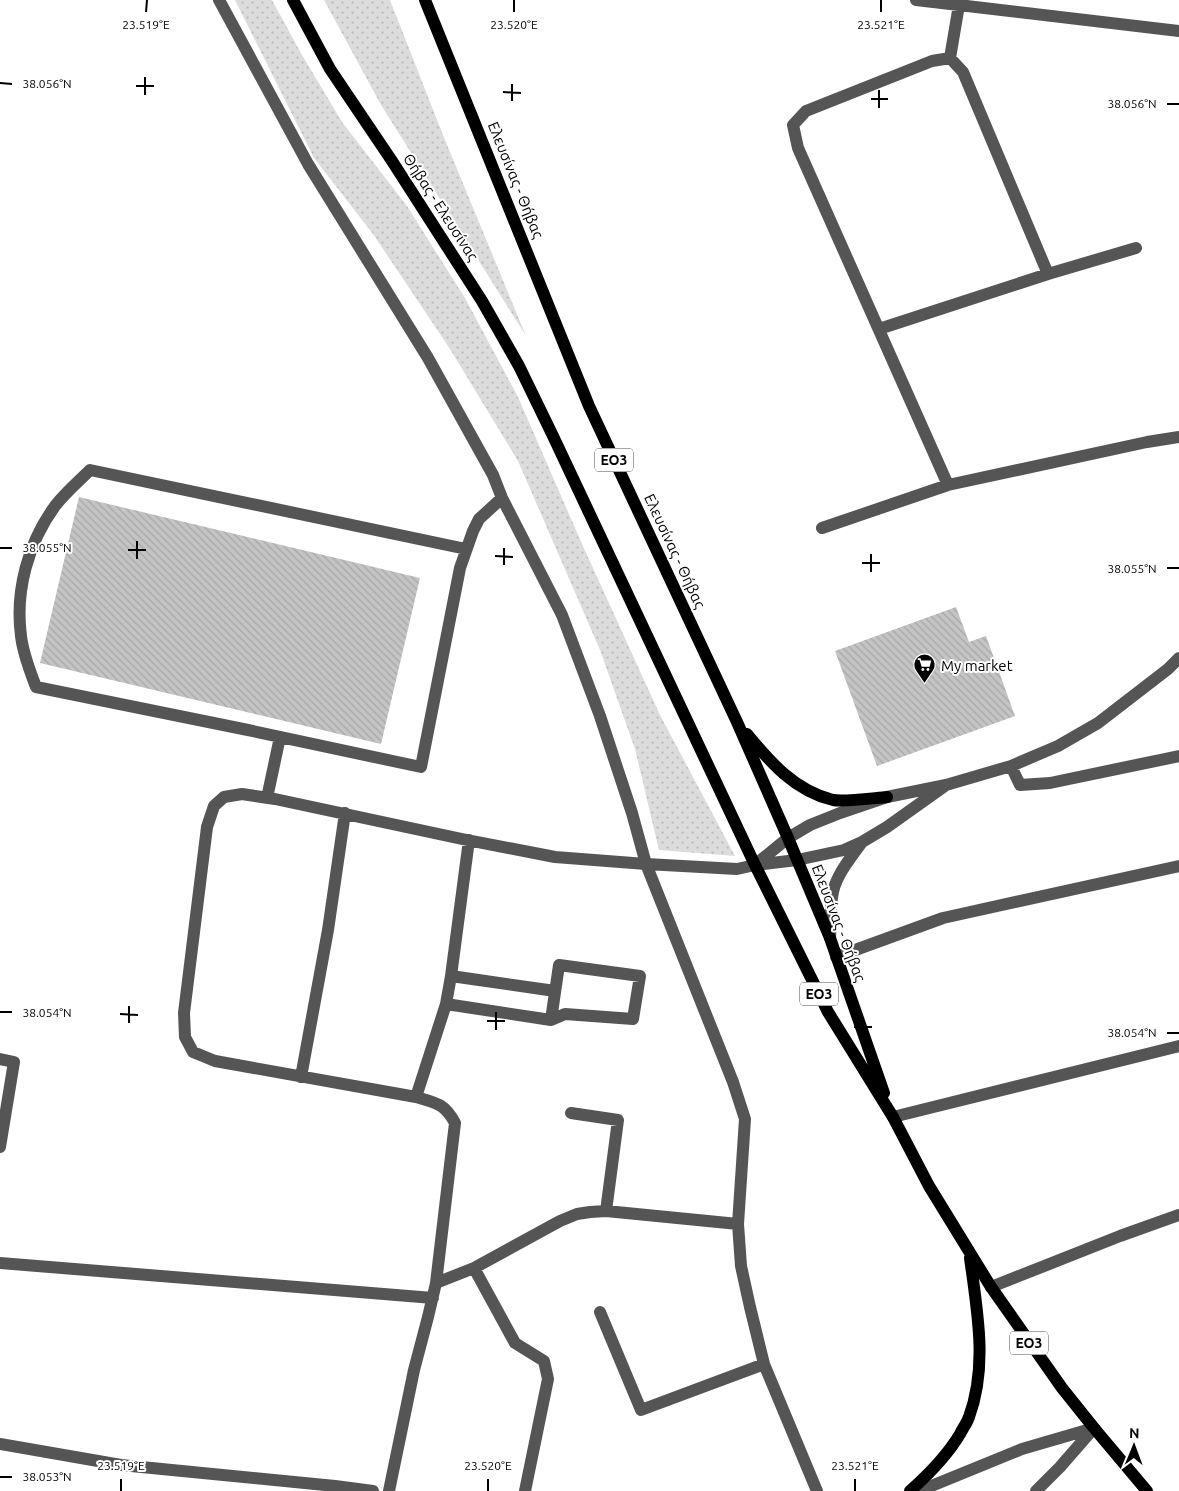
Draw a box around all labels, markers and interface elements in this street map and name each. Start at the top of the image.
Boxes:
text: 23.519°E [122,18,170,31]
text: 23.520°E [490,18,538,31]
text: 23.521°E [857,18,905,31]
text: 38.056°N [22,77,72,90]
text: 38.056°N [1107,97,1157,110]
street label: Ελευσίνας - Θήβας [485,119,547,241]
street label: Θήβας - Ελευσίνας [400,150,482,264]
road number: ΕΟ3 [595,448,633,472]
street label: Ελευσίνας - Θήβας [641,491,709,611]
text: 38.055°N [22,541,72,554]
text: 38.055°N [1107,562,1157,575]
supermarket icon: My market [913,653,937,684]
place label: My market [941,657,1013,674]
street label: Ελευσίνας - Θήβας [809,862,869,984]
road number: ΕΟ3 [800,982,838,1006]
text: 38.054°N [22,1006,72,1019]
text: 38.054°N [1107,1026,1157,1039]
road number: ΕΟ3 [1010,1332,1048,1355]
north arrow [1109,1421,1159,1471]
text: N [1129,1425,1140,1441]
text: 23.519°E [97,1459,145,1472]
text: 23.520°E [464,1459,512,1472]
text: 23.521°E [831,1459,879,1472]
text: 38.053°N [22,1470,72,1483]

